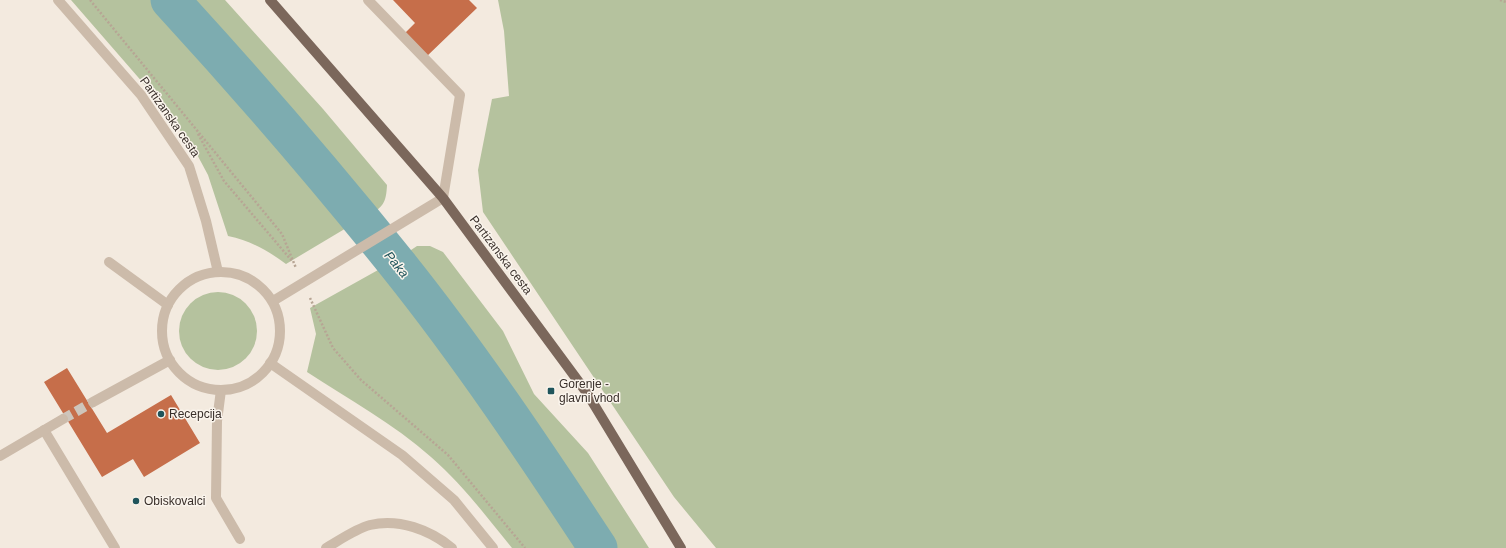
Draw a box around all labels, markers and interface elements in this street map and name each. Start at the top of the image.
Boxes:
street label: Partizanska cesta [137,74,203,160]
street label: Partizanska cesta [467,213,535,297]
water label: Paka [381,248,412,281]
place label: Gorenje - glavni vhod [559,377,620,405]
marker: Gorenje - glavni vhod [546,386,556,396]
place label: Recepcija [169,407,222,421]
marker: Recepcija [156,409,166,419]
place label: Obiskovalci [144,494,205,508]
marker: Obiskovalci [131,496,141,506]

